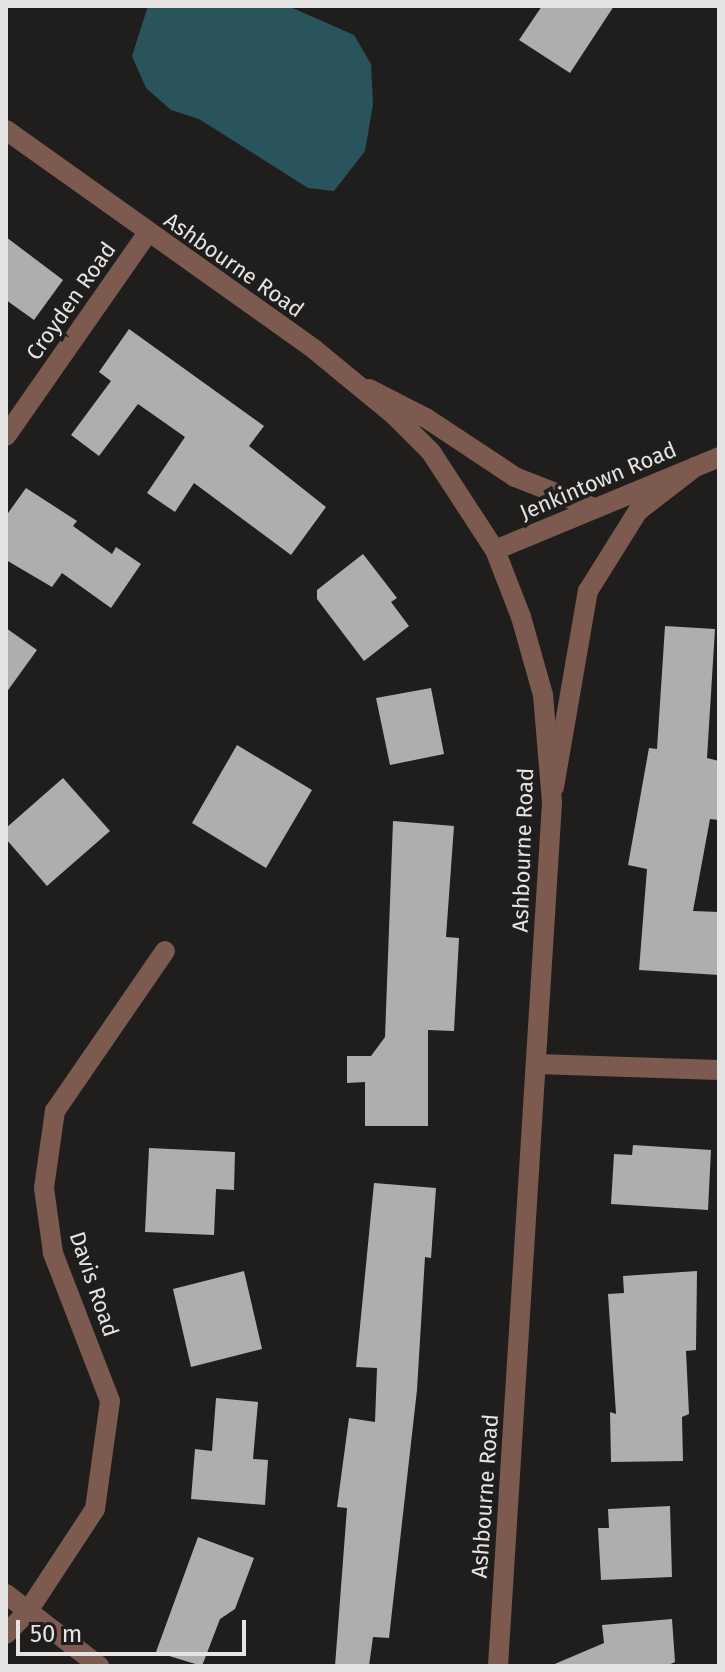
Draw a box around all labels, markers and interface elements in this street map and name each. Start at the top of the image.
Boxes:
street label: Ashbourne Road [159,207,309,323]
street label: Croyden Road [21,237,121,365]
street label: Jenkintown Road [516,436,680,526]
street label: Ashbourne Road [507,767,539,933]
street label: Davis Road [64,1228,124,1340]
street label: Ashbourne Road [466,1413,504,1579]
scale bar [20,1604,250,1654]
text: 50 m [30,1620,82,1648]

